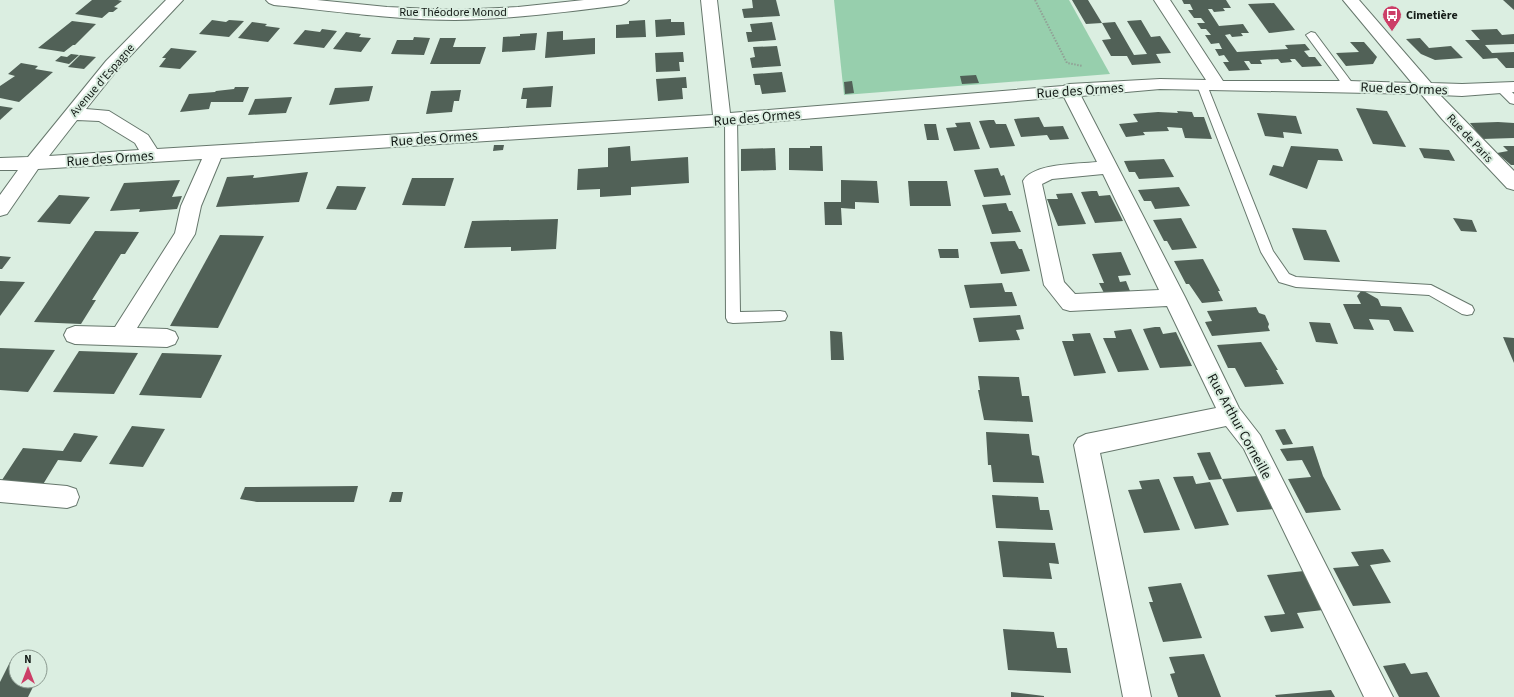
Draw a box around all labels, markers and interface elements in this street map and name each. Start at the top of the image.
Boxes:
street label: Rue Théodore Monod [399,4,507,21]
bus stop icon: Cimetière [1381,4,1403,32]
place label: Cimetière [1406,7,1458,24]
street label: Avenue d'Espagne [66,40,139,120]
street label: Rue des Ormes [1360,77,1448,101]
street label: Rue des Ormes [1036,78,1124,104]
street label: Rue des Ormes [713,104,802,132]
street label: Rue de Paris [1443,110,1497,167]
street label: Rue des Ormes [390,126,478,152]
street label: Rue des Ormes [66,146,154,172]
street label: Rue Arthur Corneille [1202,370,1276,483]
north arrow [8,649,48,689]
text: N [24,652,32,667]

